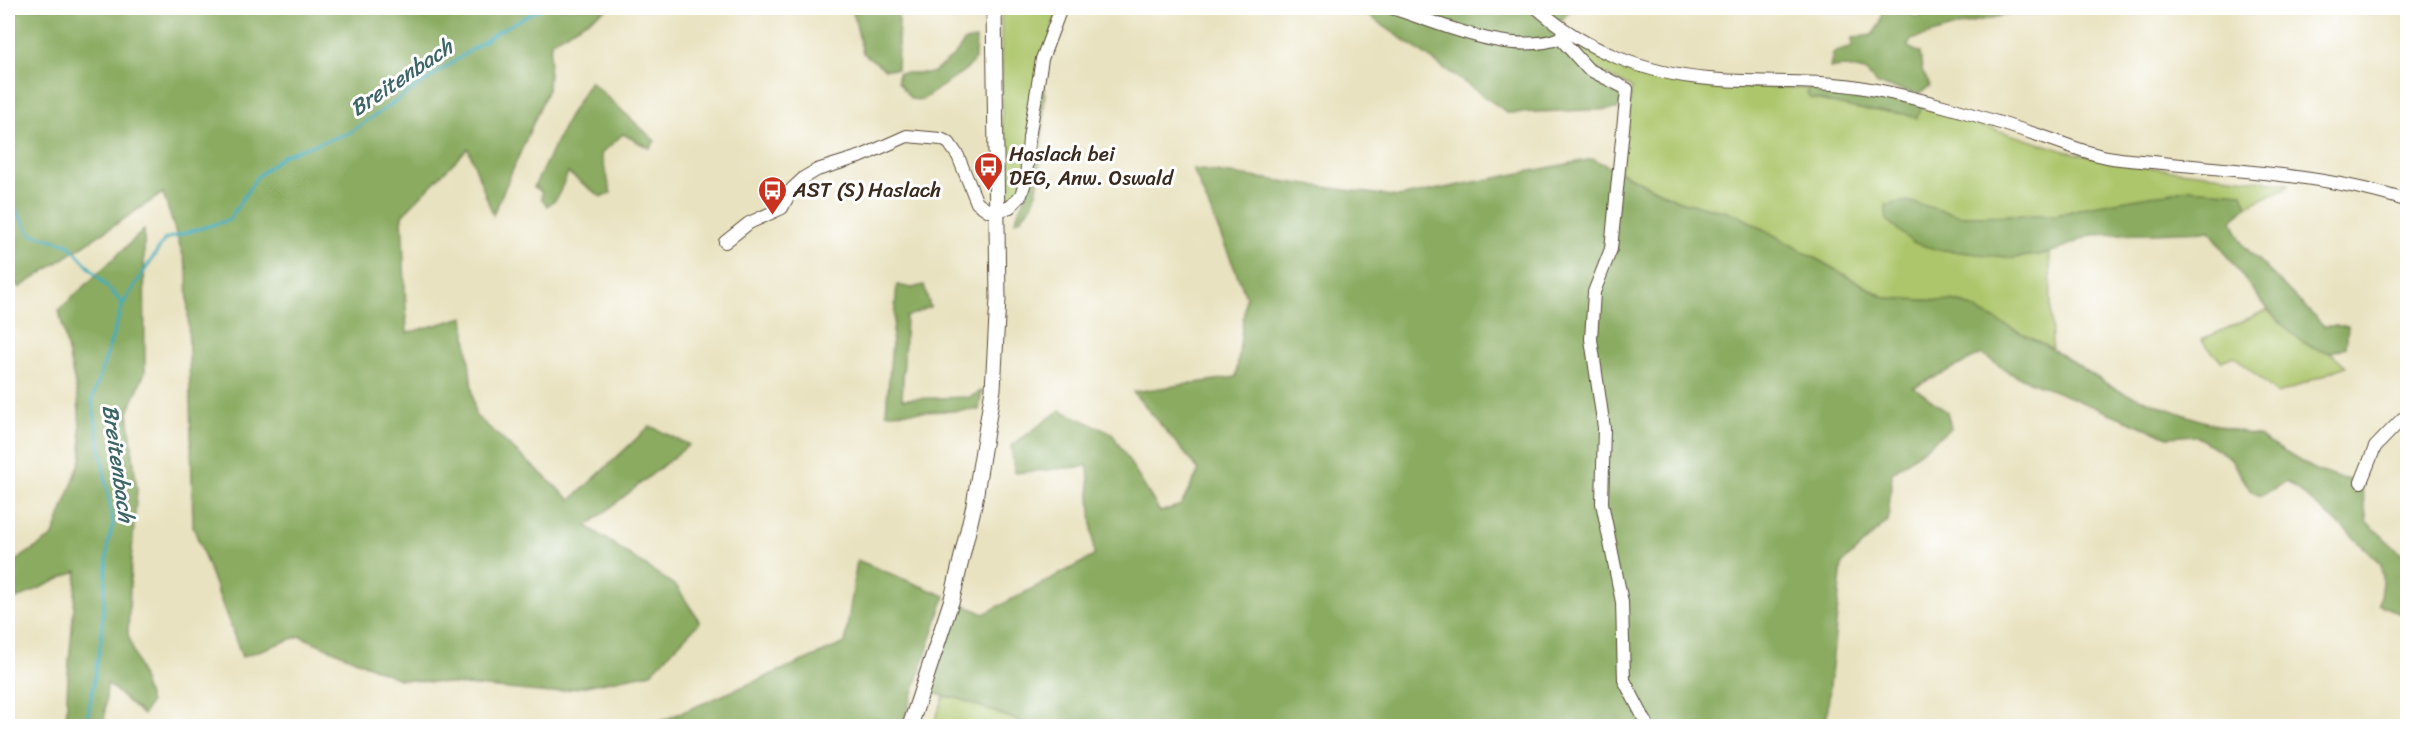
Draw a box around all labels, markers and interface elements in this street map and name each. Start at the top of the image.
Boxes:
water label: Breitenbach [341,27,463,127]
place label: Haslach bei DEG, Anw. Oswald [1009,135,1175,197]
bus stop icon: Haslach bei DEG, Anw. Oswald [972,150,1004,192]
place label: AST (S) Haslach [792,171,941,209]
bus stop icon: AST (S) Haslach [756,174,788,216]
water label: Breitenbach [91,402,146,527]

